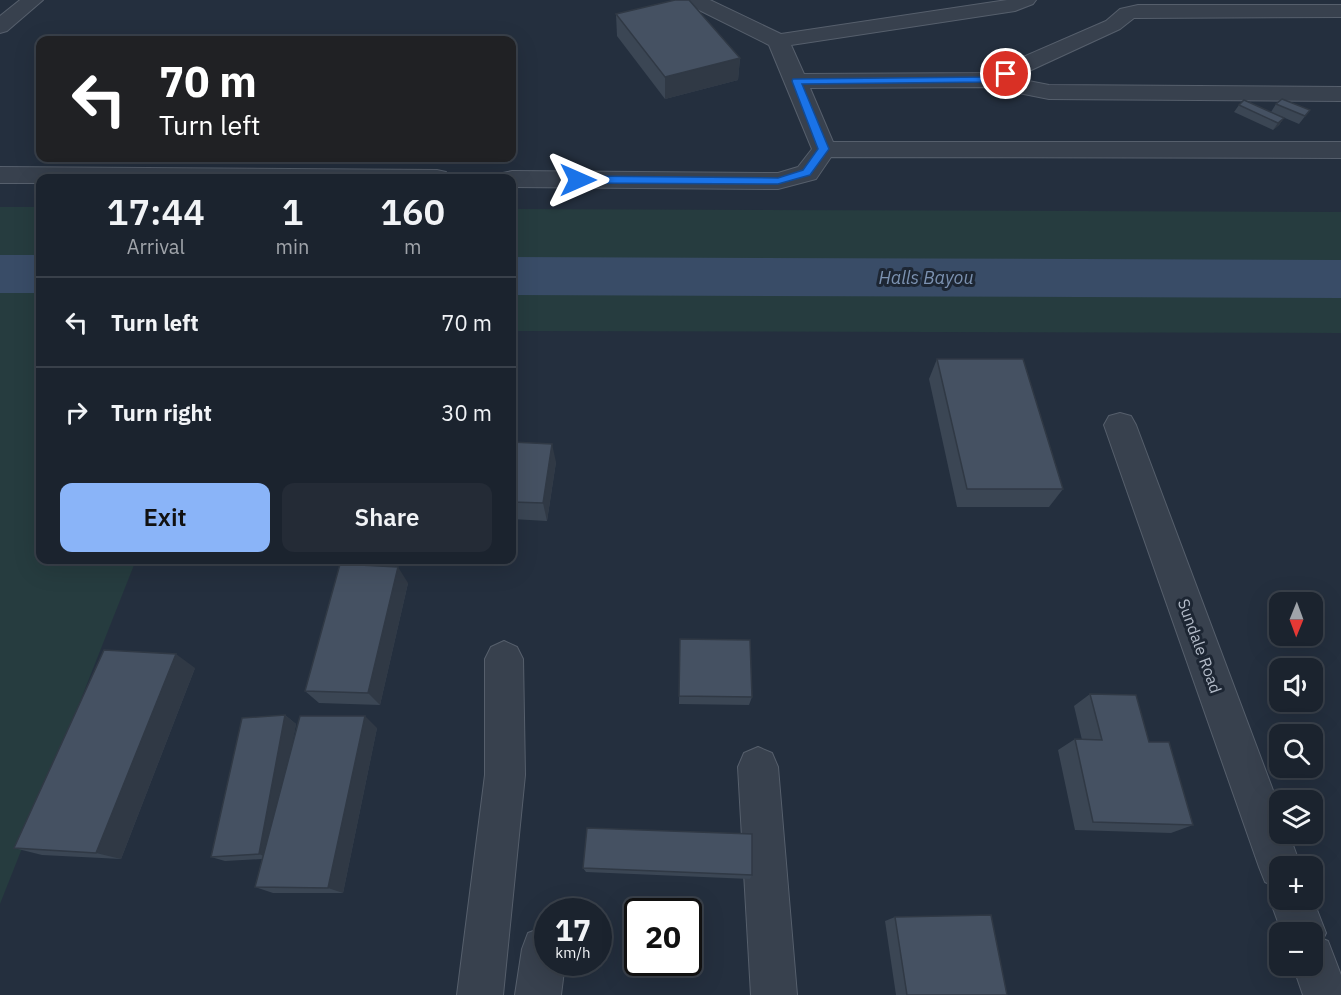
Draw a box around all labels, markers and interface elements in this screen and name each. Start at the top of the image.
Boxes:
pin [980,48,1031,99]
text: 70 m [159,54,257,109]
icon: arrive [989,57,1022,90]
icon: left [60,60,138,138]
text: Turn left [159,107,260,142]
position arrow [546,148,610,212]
text: 17:44 [107,188,205,235]
text: 1 [282,188,303,235]
text: 160 [380,188,445,235]
text: Arrival [127,233,185,260]
text: min [276,233,309,260]
text: m [404,233,421,260]
water label: Halls Bayou [878,266,974,289]
icon: left [60,306,93,339]
text: Turn left [111,308,199,337]
text: 70 m [441,308,492,337]
icon: right [60,396,93,429]
text: Turn right [111,398,212,427]
text: 30 m [441,398,492,427]
button: Exit [60,483,270,552]
button: Share [282,483,492,552]
north arrow [1269,592,1323,646]
map controls [1269,592,1323,976]
street label: Sundale Road [1174,596,1226,696]
button: sound [1269,658,1323,712]
button: search [1269,724,1323,778]
button: layers [1269,790,1323,844]
button: + [1269,856,1323,910]
speed limit sign: 20 [624,898,702,976]
text: 17 [555,910,591,949]
button: − [1269,922,1323,976]
text: km/h [555,943,591,962]

